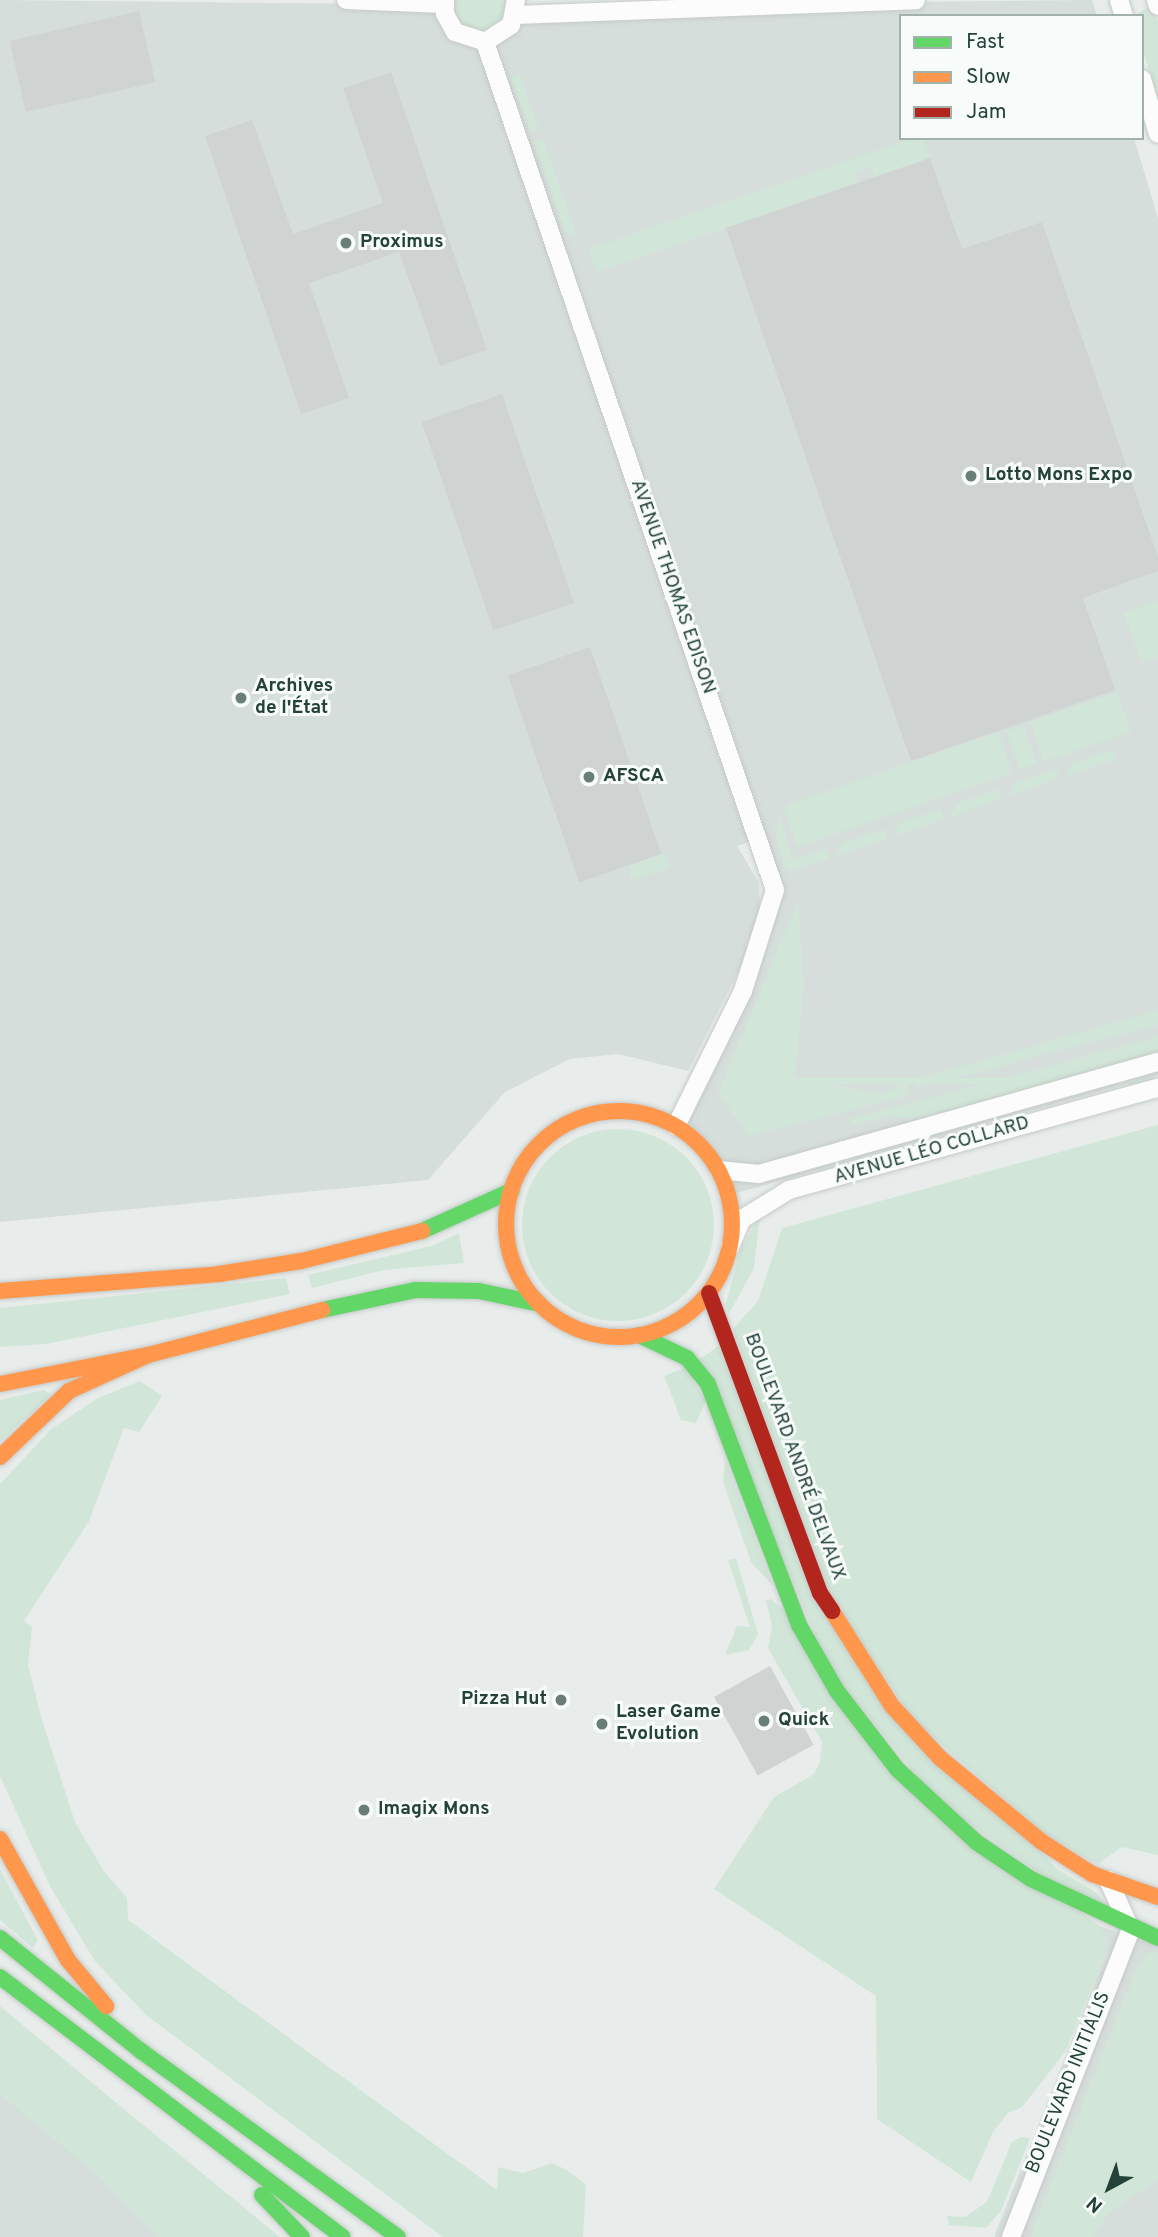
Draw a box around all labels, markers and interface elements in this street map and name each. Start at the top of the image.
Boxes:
legend [899,14,1144,140]
text: Fast [966,29,1005,56]
text: Slow [966,64,1011,91]
text: Jam [966,99,1007,126]
place label: Proximus [360,232,444,254]
marker: Proximus [338,235,354,251]
place label: Lotto Mons Expo [985,465,1133,487]
marker: Lotto Mons Expo [963,468,979,484]
street label: AVENUE THOMAS EDISON [624,476,720,698]
place label: Archives de l'État [255,676,333,720]
marker: Archives de l'État [233,690,249,706]
place label: AFSCA [603,766,664,788]
marker: AFSCA [581,769,597,785]
street label: AVENUE LÉO COLLARD [832,1112,1032,1190]
street label: BOULEVARD ANDRÉ DELVAUX [739,1330,849,1584]
place label: Pizza Hut [461,1689,547,1711]
marker: Pizza Hut [553,1692,569,1708]
place label: Laser Game Evolution [616,1702,721,1746]
place label: Quick [778,1710,829,1732]
marker: Quick [756,1713,772,1729]
marker: Laser Game Evolution [594,1716,610,1732]
place label: Imagix Mons [378,1799,490,1821]
marker: Imagix Mons [356,1802,372,1818]
street label: BOULEVARD INITIALIS [1022,1989,1116,2177]
north arrow [1074,2153,1144,2223]
text: N [1082,2190,1108,2217]

